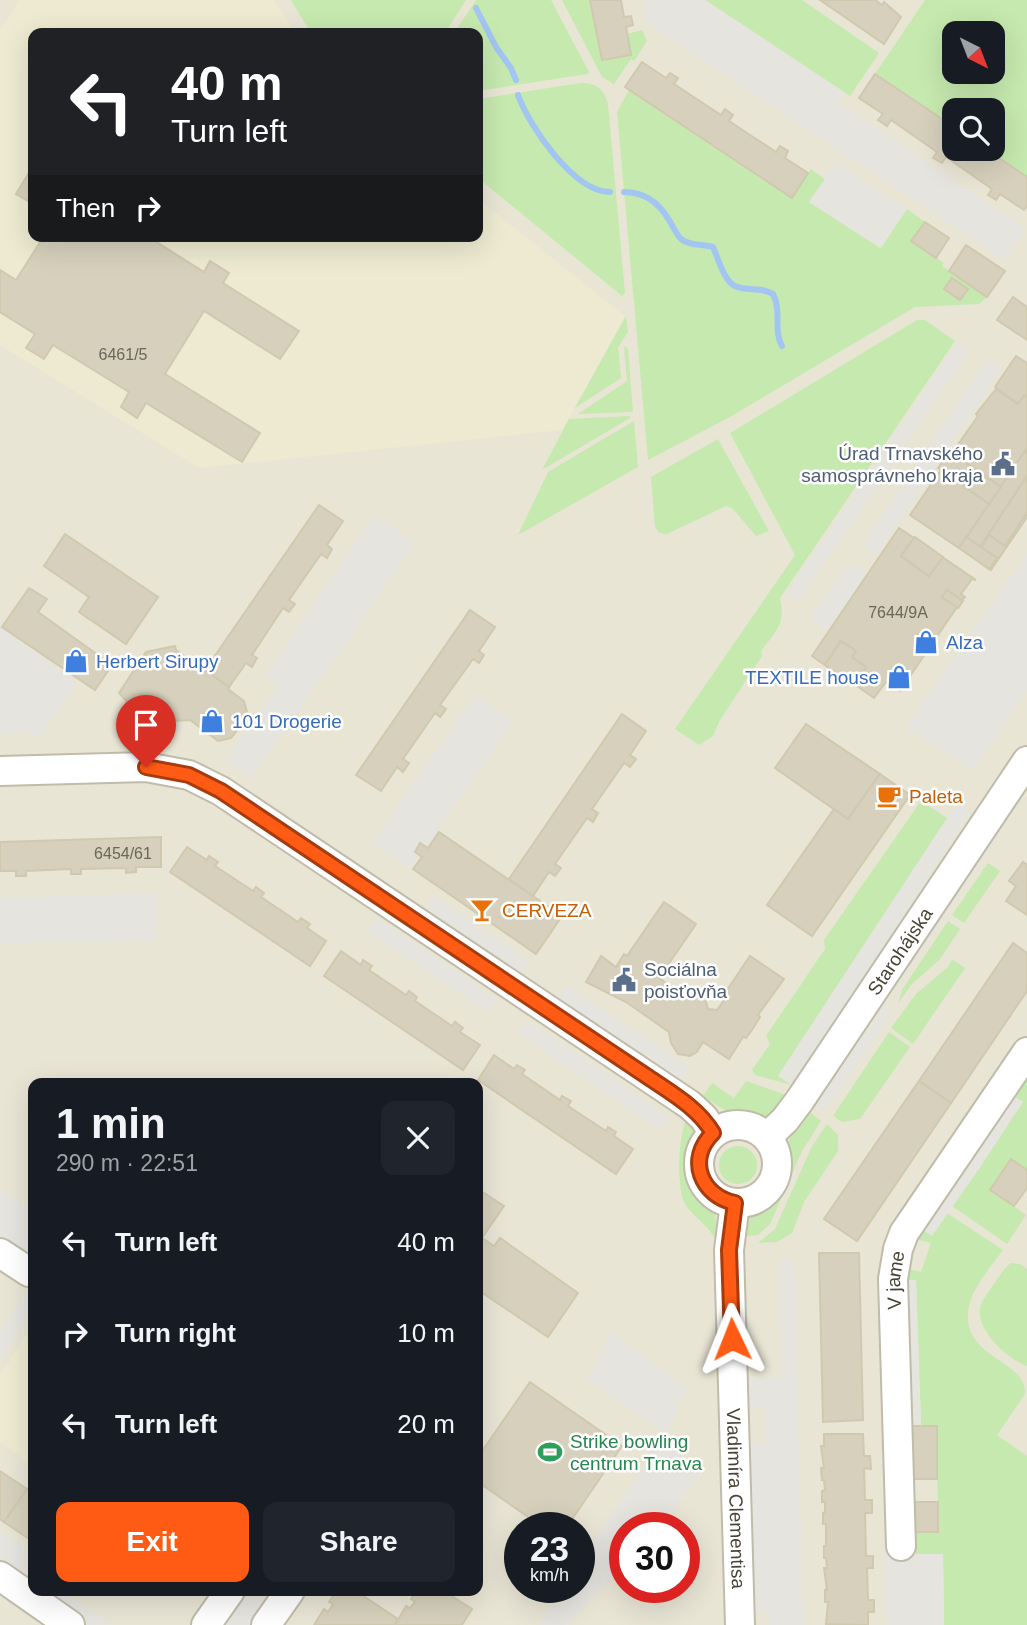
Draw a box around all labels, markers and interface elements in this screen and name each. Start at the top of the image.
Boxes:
north arrow [942,21,1004,84]
map controls [942,21,1005,161]
icon: left [56,56,147,147]
text: 40 m [171,56,283,110]
button: search [942,98,1005,161]
text: Turn left [171,113,287,149]
icon: right [129,189,167,227]
text: Then [56,193,115,223]
house number: 6461/5 [99,346,148,363]
place label: Úrad Trnavského samosprávneho kraja [801,443,983,486]
public building icon: Úrad Trnavského samosprávneho kraja [989,450,1017,478]
house number: 7644/9A [868,604,928,621]
shop icon: Alza [912,628,940,656]
place label: Alza [946,632,983,653]
shop icon: Herbert Sirupy [62,647,90,675]
place label: Herbert Sirupy [96,651,219,672]
shop icon: TEXTILE house [885,663,913,691]
place label: TEXTILE house [745,667,879,688]
pin [116,695,176,767]
icon: arrive [127,706,165,744]
shop icon: 101 Drogerie [198,707,226,735]
place label: 101 Drogerie [232,711,342,732]
cafe icon: Paleta [875,782,903,810]
place label: Paleta [909,786,963,807]
house number: 6454/61 [94,845,152,862]
bar icon: CERVEZA [468,896,496,924]
place label: CERVEZA [502,900,592,921]
street label: Starohájska [863,903,937,999]
place label: Sociálna poisťovňa [644,959,728,1002]
public building icon: Sociálna poisťovňa [610,966,638,994]
text: 1 min [56,1100,166,1147]
button: close [381,1101,455,1175]
text: 290 m · 22:51 [56,1150,198,1176]
icon: left [56,1224,94,1262]
text: Turn left [115,1227,217,1257]
text: 40 m [397,1227,455,1257]
street label: V jame [882,1249,908,1310]
position arrow [695,1302,769,1376]
icon: right [56,1315,94,1353]
text: Turn right [115,1318,236,1348]
text: 10 m [397,1318,455,1348]
icon: left [56,1406,94,1444]
street label: Vladimíra Clementisa [723,1408,749,1590]
text: Turn left [115,1409,217,1439]
text: 20 m [397,1409,455,1439]
place label: Strike bowling centrum Trnava [570,1431,702,1474]
sports icon: Strike bowling centrum Trnava [536,1438,564,1466]
button: Exit [56,1502,249,1582]
button: Share [263,1502,455,1582]
speed limit sign: 30 [609,1512,700,1603]
text: 23 [530,1529,569,1568]
text: km/h [530,1565,569,1585]

